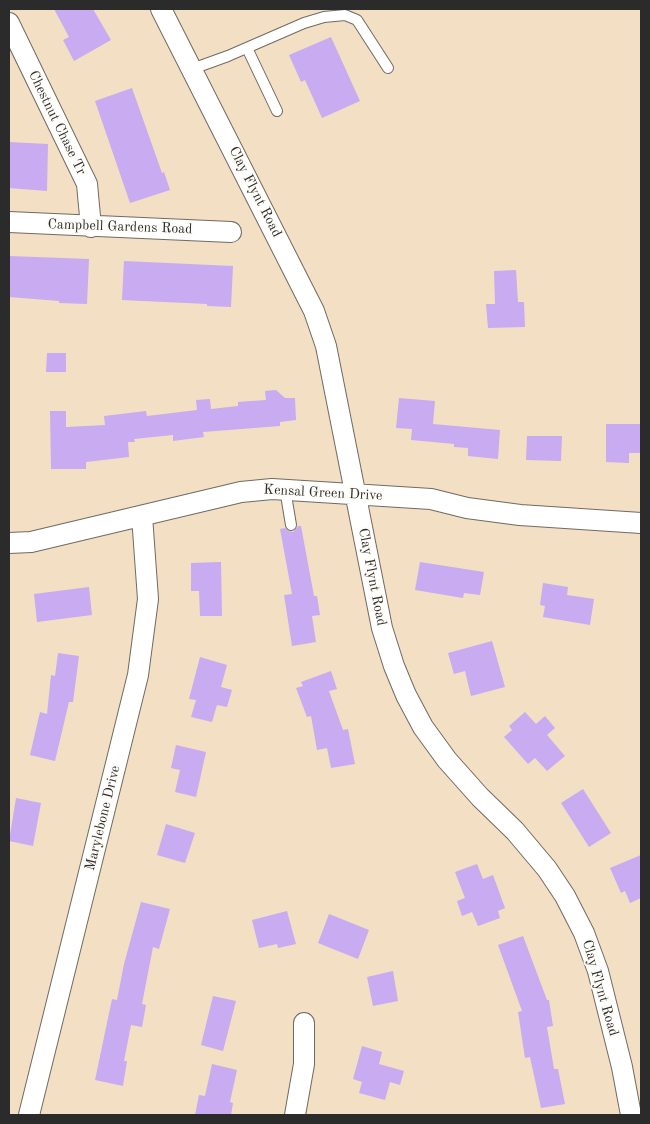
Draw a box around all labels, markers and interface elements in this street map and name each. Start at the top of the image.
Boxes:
street label: Chestnut Chase Tr [24,68,90,178]
street label: Clay Flynt Road [225,144,285,240]
street label: Campbell Gardens Road [47,216,193,238]
street label: Kensal Green Drive [263,481,383,505]
street label: Clay Flynt Road [354,527,390,627]
street label: Marylebone Drive [82,764,124,872]
street label: Clay Flynt Road [578,938,622,1038]

